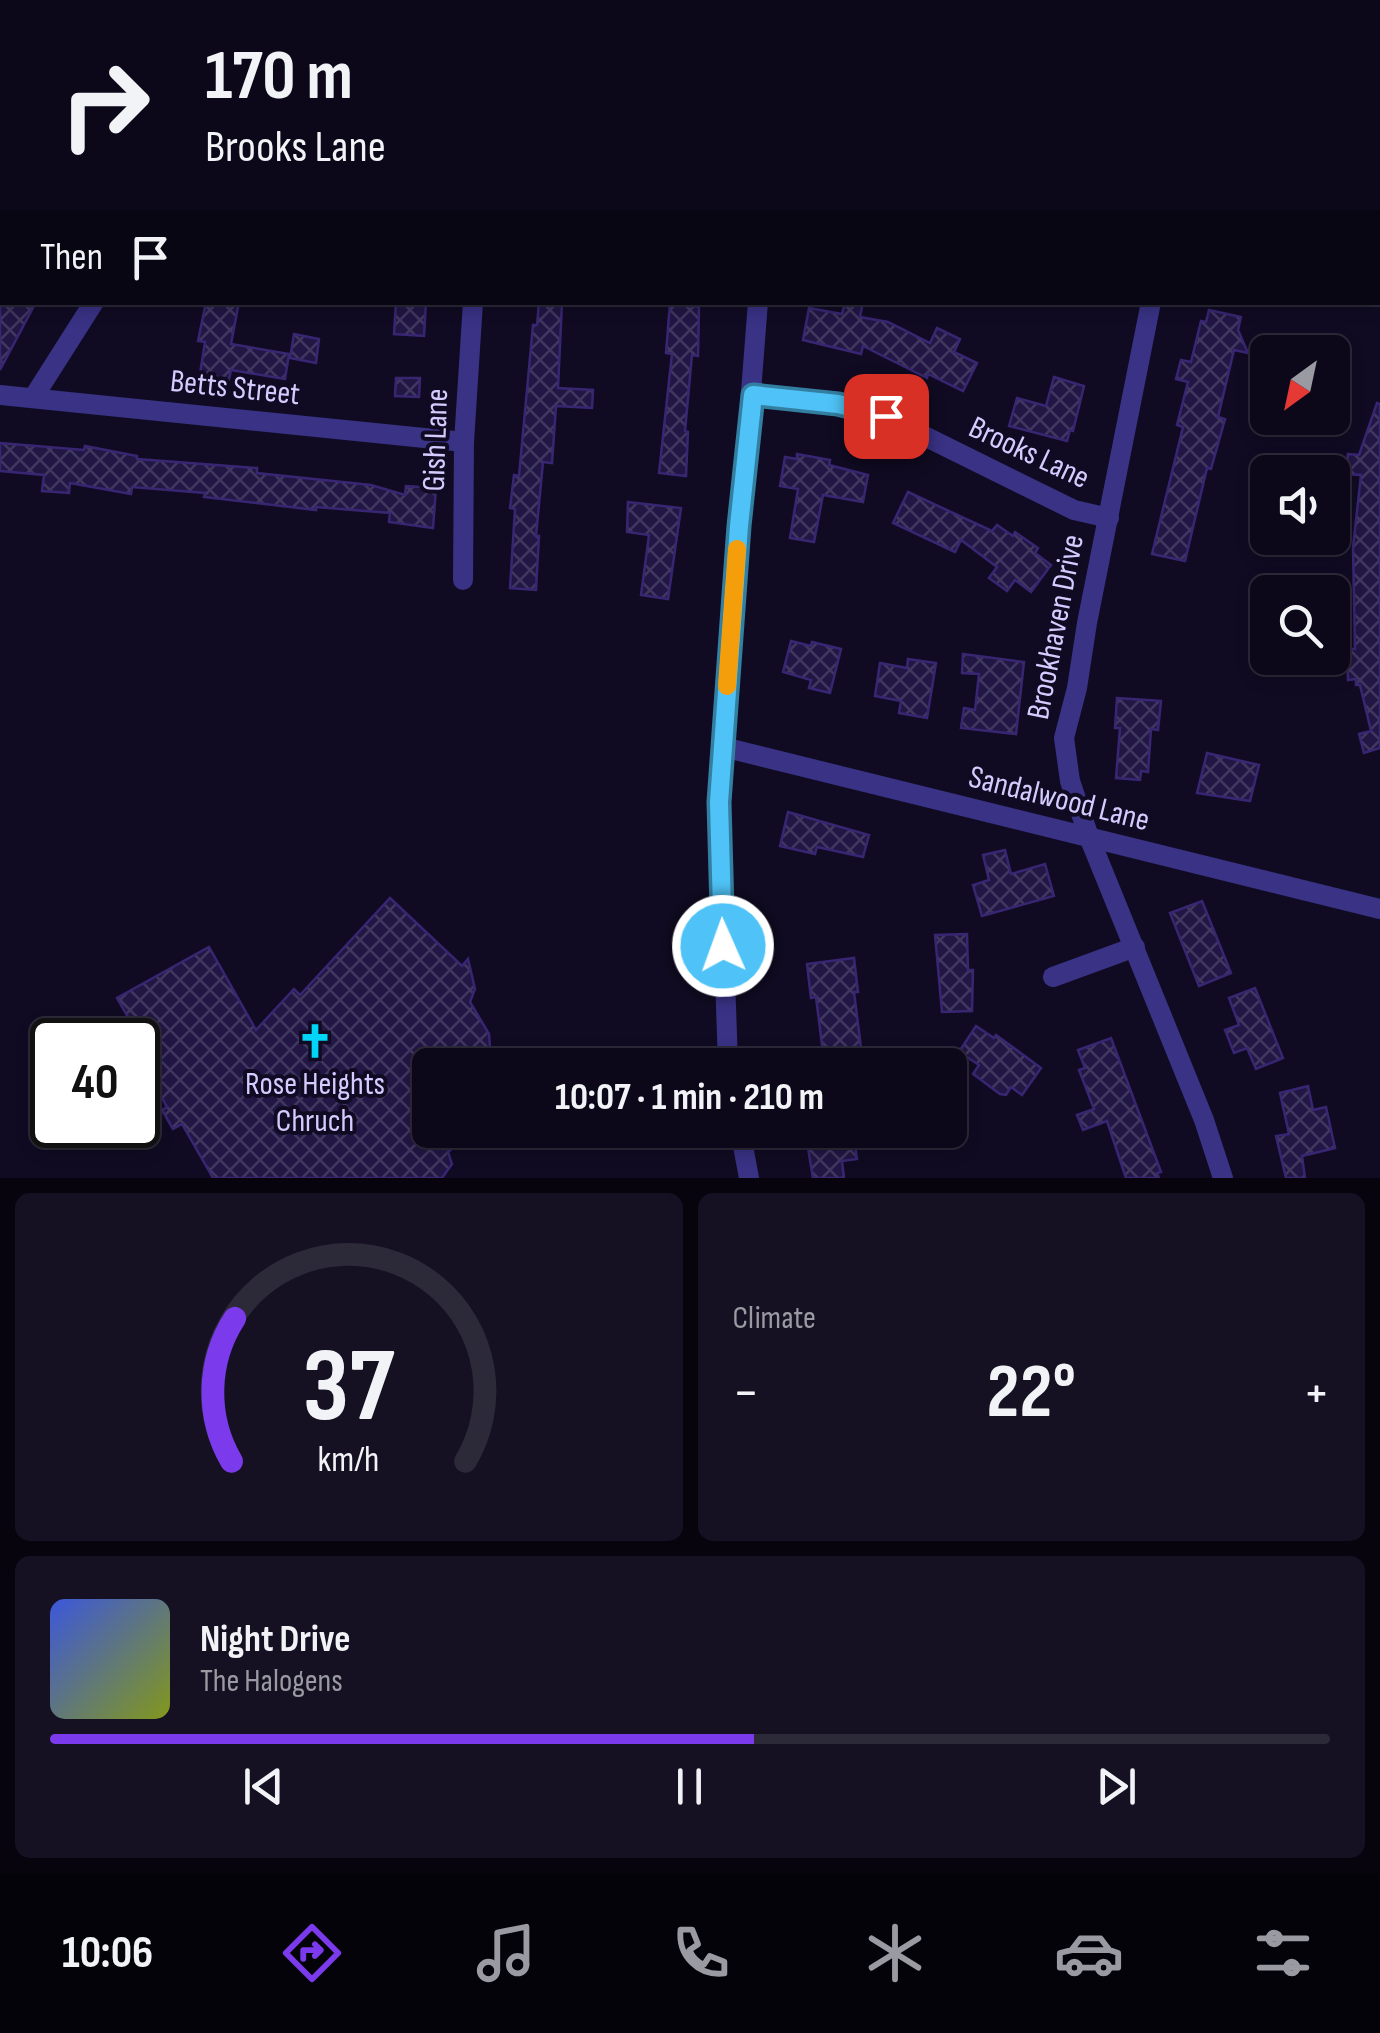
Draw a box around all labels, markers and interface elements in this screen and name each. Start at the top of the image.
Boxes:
text: 170 m [205,35,353,119]
icon: right [40,40,170,170]
text: Brooks Lane [205,120,386,175]
icon: arrive [123,230,178,285]
text: Then [40,235,103,280]
north arrow [1250,335,1350,435]
map controls [1250,335,1350,675]
street label: Betts Street [168,362,302,414]
pin [844,374,929,459]
street label: Gish Lane [415,388,457,492]
icon: arrive [859,389,914,444]
street label: Brooks Lane [963,408,1095,498]
button: sound [1250,455,1350,555]
street label: Brookhaven Drive [1019,531,1093,723]
button: search [1250,575,1350,675]
street label: Sandalwood Lane [965,758,1153,840]
position arrow [671,894,775,998]
speed limit sign: 40 [30,1018,160,1148]
church icon: Rose Heights Chruch [296,1022,334,1060]
place label: Rose Heights Chruch [245,1065,385,1141]
text: 10:07 · 1 min · 210 m [555,1075,824,1120]
text: Climate [733,1299,816,1338]
text: 37 [303,1325,395,1450]
text: 22° [987,1348,1076,1439]
text: − [733,1360,759,1427]
text: + [1303,1360,1330,1427]
text: km/h [318,1439,380,1482]
text: Night Drive [200,1617,351,1662]
text: The Halogens [200,1662,343,1701]
icon: previous [236,1759,291,1814]
icon: pause [662,1759,717,1814]
icon: next [1089,1759,1144,1814]
icon: directions [277,1918,347,1988]
icon: music [471,1918,541,1988]
icon: phone [666,1918,736,1988]
icon: climate [860,1918,930,1988]
icon: car [1054,1918,1124,1988]
icon: filters [1248,1918,1318,1988]
text: 10:06 [62,1926,153,1981]

